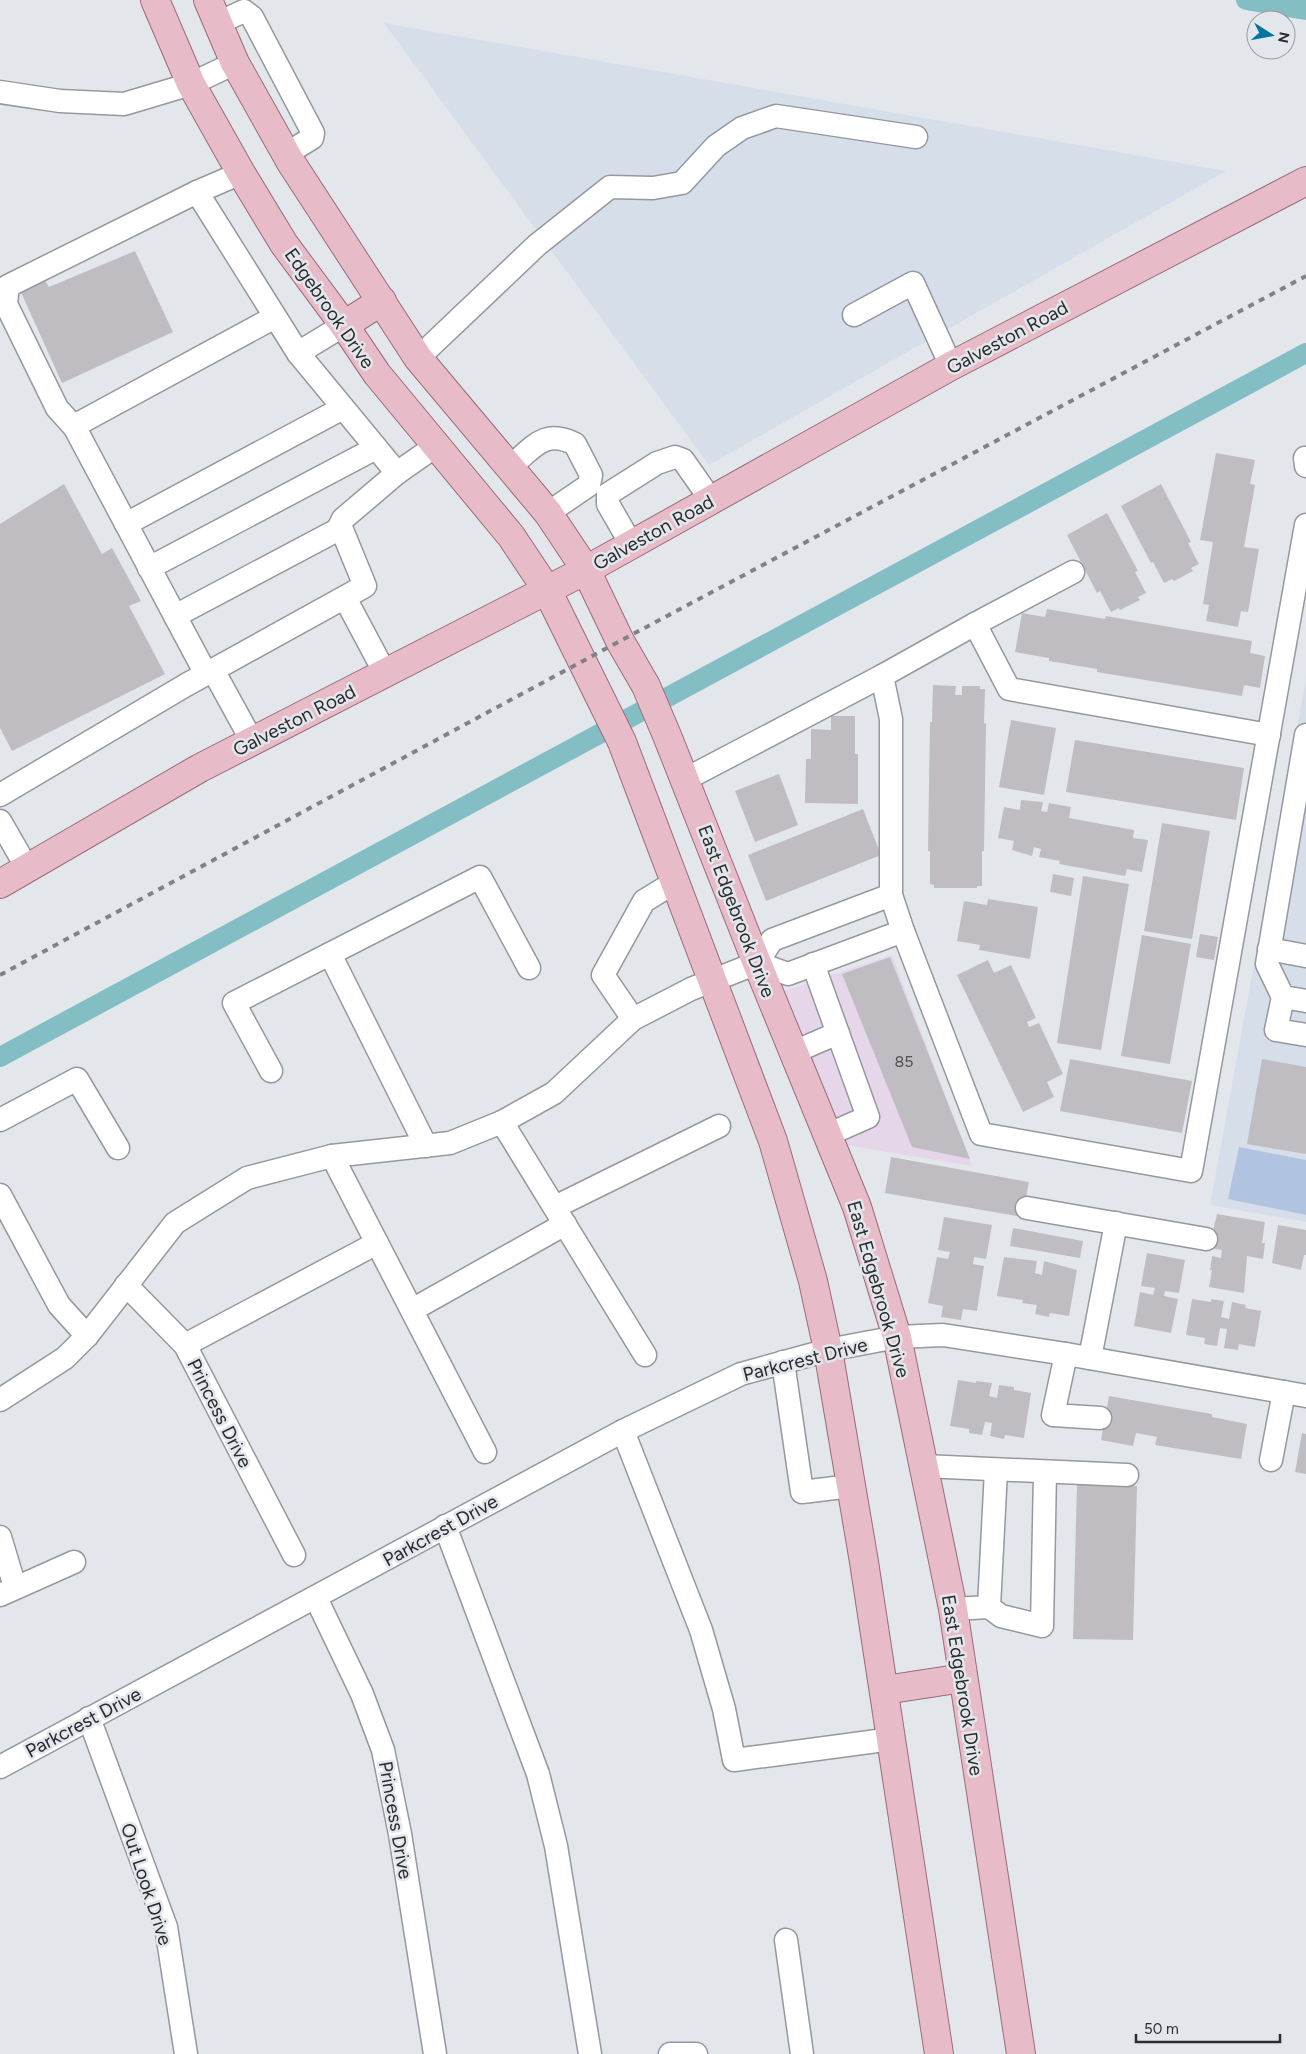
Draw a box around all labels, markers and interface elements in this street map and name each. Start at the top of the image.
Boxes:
north arrow [1246,10,1296,60]
text: N [1274,30,1293,44]
street label: Edgebrook Drive [280,244,380,373]
street label: Galveston Road [943,296,1072,379]
street label: Galveston Road [589,490,718,575]
street label: Galveston Road [229,680,359,761]
street label: East Edgebrook Drive [693,822,780,1001]
house number: 85 [894,1052,914,1071]
street label: East Edgebrook Drive [842,1198,915,1380]
street label: Parkcrest Drive [740,1333,870,1386]
street label: Princess Drive [182,1355,257,1472]
street label: Parkcrest Drive [379,1489,502,1571]
street label: East Edgebrook Drive [937,1593,988,1777]
street label: Parkcrest Drive [21,1682,145,1763]
street label: Princess Drive [374,1759,417,1881]
street label: Out Look Drive [116,1820,177,1948]
scale bar [1136,2012,1280,2044]
text: 50 m [1144,2020,1179,2038]

